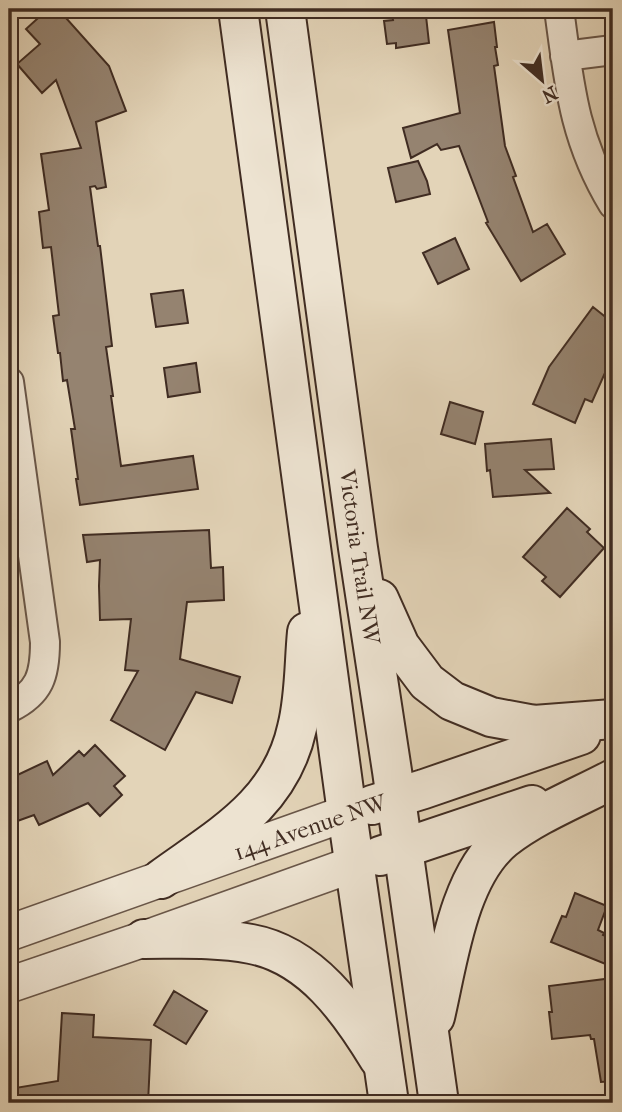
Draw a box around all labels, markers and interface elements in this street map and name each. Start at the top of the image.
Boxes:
north arrow [506,46,576,116]
text: N [537,81,561,107]
street label: Victoria Trail NW [333,467,386,648]
street label: 144 Avenue NW [230,788,391,866]

